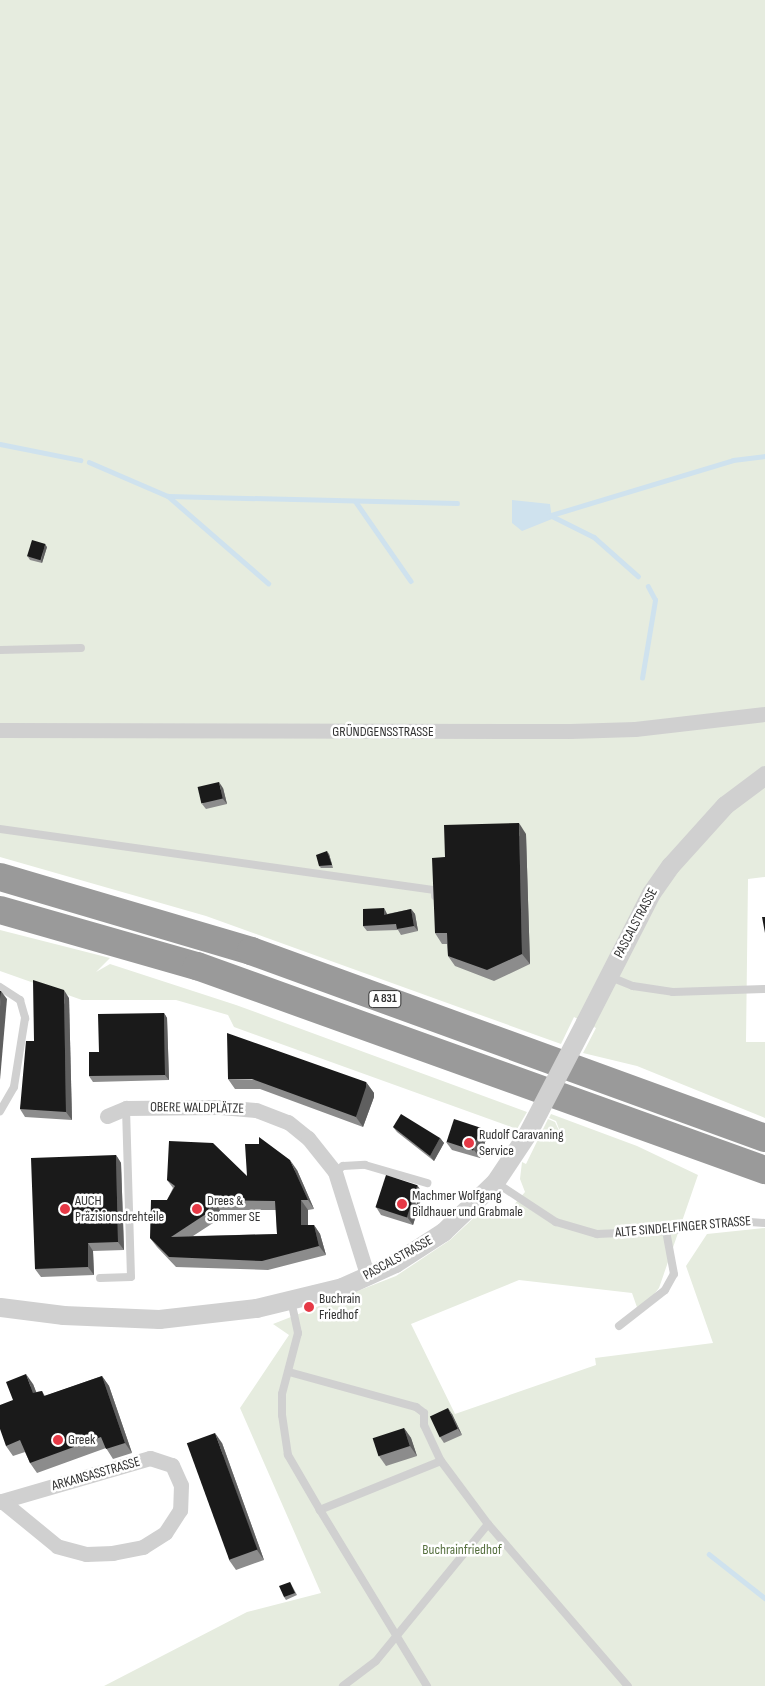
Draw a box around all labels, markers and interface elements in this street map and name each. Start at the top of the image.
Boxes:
street label: GRÜNDGENSSTRASSE [332,724,434,740]
street label: PASCALSTRASSE [611,885,661,961]
road number: A 831 [368,990,402,1009]
street label: OBERE WALDPLÄTZE [150,1099,244,1117]
place label: Rudolf Caravaning Service [479,1127,564,1160]
marker: Rudolf Caravaning Service [463,1137,475,1149]
place label: Machmer Wolfgang Bildhauer und Grabmale [412,1188,523,1220]
place label: AUCH Präzisionsdrehteile [75,1193,164,1226]
place label: Drees & Sommer SE [207,1193,260,1226]
marker: Machmer Wolfgang Bildhauer und Grabmale [396,1198,408,1210]
marker: AUCH Präzisionsdrehteile [59,1203,71,1215]
marker: Drees & Sommer SE [191,1203,203,1215]
street label: ALTE SINDELFINGER STRASSE [614,1213,752,1241]
street label: PASCALSTRASSE [360,1232,436,1284]
place label: Buchrain Friedhof [319,1291,360,1324]
marker: Buchrain Friedhof [303,1301,315,1313]
place label: Greek [68,1432,95,1448]
marker: Greek [52,1434,64,1446]
street label: ARKANSASSTRASSE [50,1453,142,1495]
park label: Buchrainfriedhof [422,1542,502,1558]

